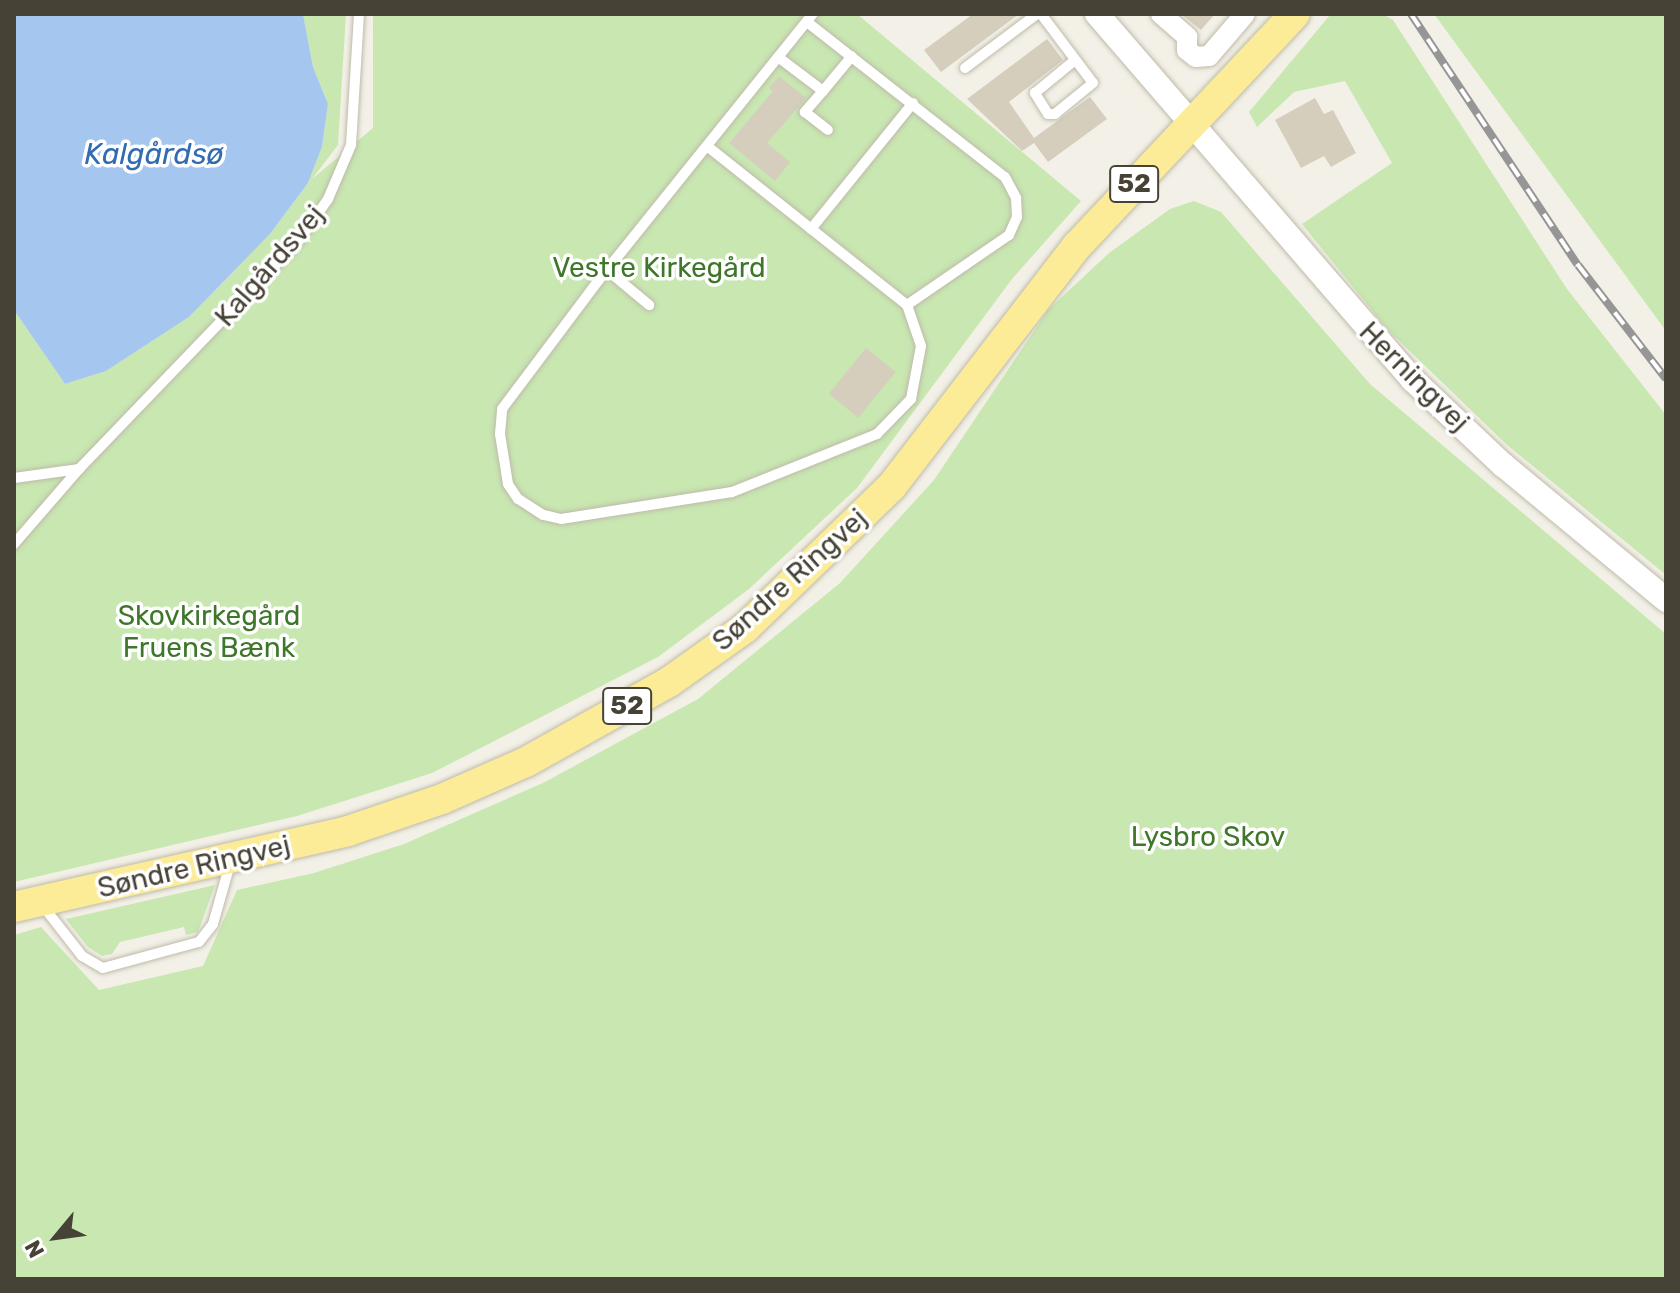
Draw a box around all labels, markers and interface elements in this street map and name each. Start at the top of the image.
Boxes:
water label: Kalgårdsø [84,136,224,172]
road number: 52 [1108,162,1160,206]
street label: Kalgårdsvej [208,199,332,333]
park label: Vestre Kirkegård [552,251,766,285]
street label: Herningvej [1352,315,1476,439]
street label: Søndre Ringvej [706,502,874,658]
park label: Skovkirkegård Fruens Bænk [118,599,300,665]
road number: 52 [601,684,653,728]
park label: Lysbro Skov [1131,820,1285,854]
street label: Søndre Ringvej [94,829,294,905]
north arrow [16,1197,96,1277]
text: N [19,1235,50,1262]

